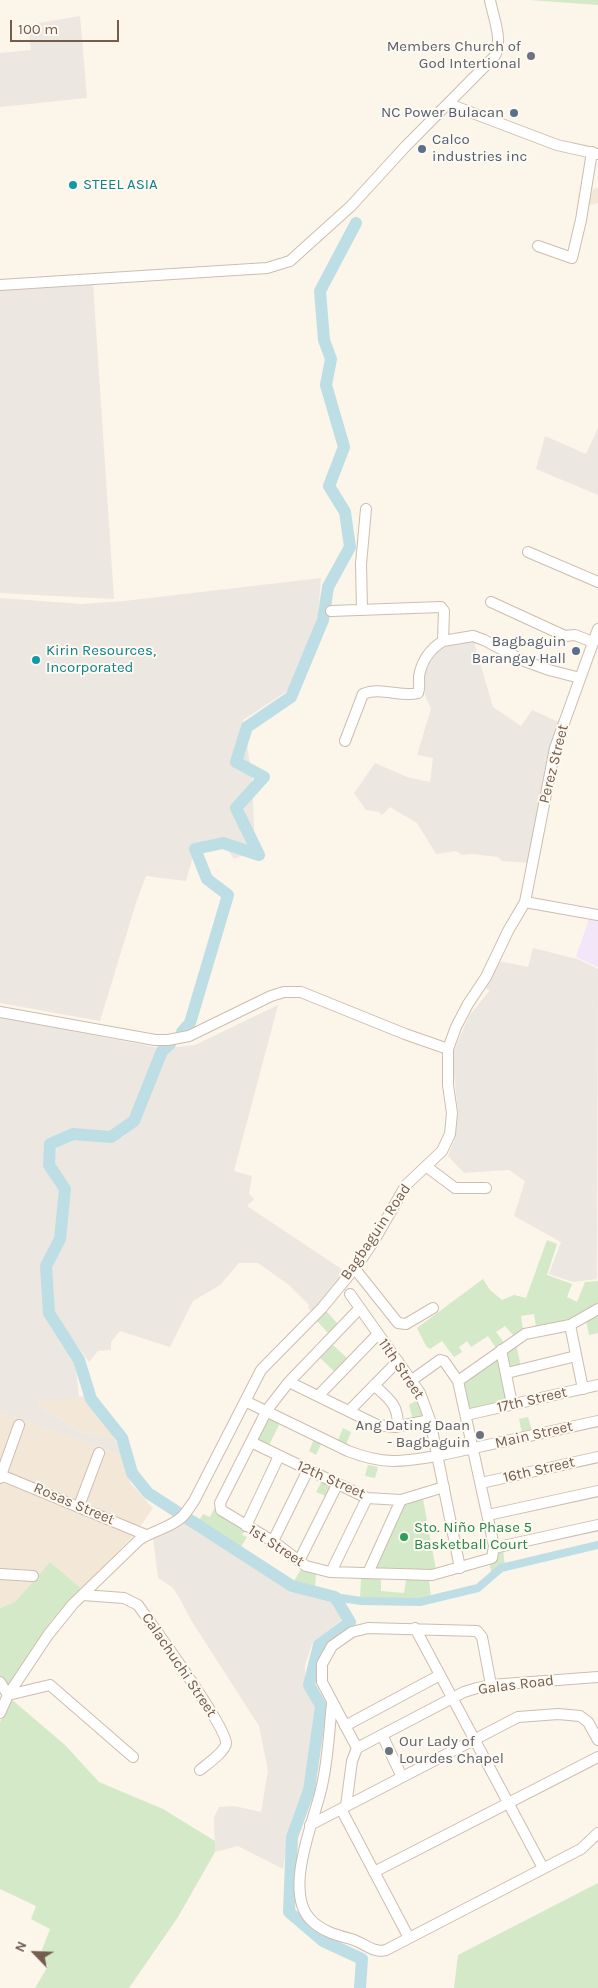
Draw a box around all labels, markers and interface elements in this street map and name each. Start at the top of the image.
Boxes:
scale bar [12,10,121,42]
text: 100 m [18,20,58,38]
place label: Members Church of God Intertional [387,38,521,73]
marker: Members Church of God Intertional [525,50,537,62]
place label: NC Power Bulacan [381,104,504,122]
marker: NC Power Bulacan [508,107,520,119]
place label: Calco industries inc [432,131,527,166]
marker: Calco industries inc [416,143,428,155]
place label: STEEL ASIA [83,176,158,194]
marker: STEEL ASIA [67,179,79,191]
place label: Bagbaguin Barangay Hall [472,633,566,668]
place label: Kirin Resources, Incorporated [46,642,156,677]
marker: Bagbaguin Barangay Hall [570,645,582,657]
marker: Kirin Resources, Incorporated [30,654,42,666]
street label: Perez Street [535,723,573,805]
street label: Bagbaguin Road [337,1180,415,1284]
street label: 11th Street [374,1335,428,1403]
street label: 17th Street [495,1383,569,1417]
place label: Ang Dating Daan - Bagbaguin [355,1417,470,1452]
street label: Main Street [493,1417,575,1453]
marker: Ang Dating Daan - Bagbaguin [474,1429,486,1441]
street label: 16th Street [501,1453,577,1487]
street label: 12th Street [294,1457,368,1503]
street label: Rosas Street [31,1479,117,1529]
place label: Sto. Niño Phase 5 Basketball Court [414,1519,532,1554]
street label: 1st Street [245,1521,307,1571]
marker: Sto. Niño Phase 5 Basketball Court [398,1531,410,1543]
street label: Calachuchi Street [137,1609,221,1721]
street label: Galas Road [477,1671,555,1699]
place label: Our Lady of Lourdes Chapel [399,1733,504,1768]
marker: Our Lady of Lourdes Chapel [383,1745,395,1757]
north arrow [10,1928,60,1978]
text: N [11,1939,31,1955]

